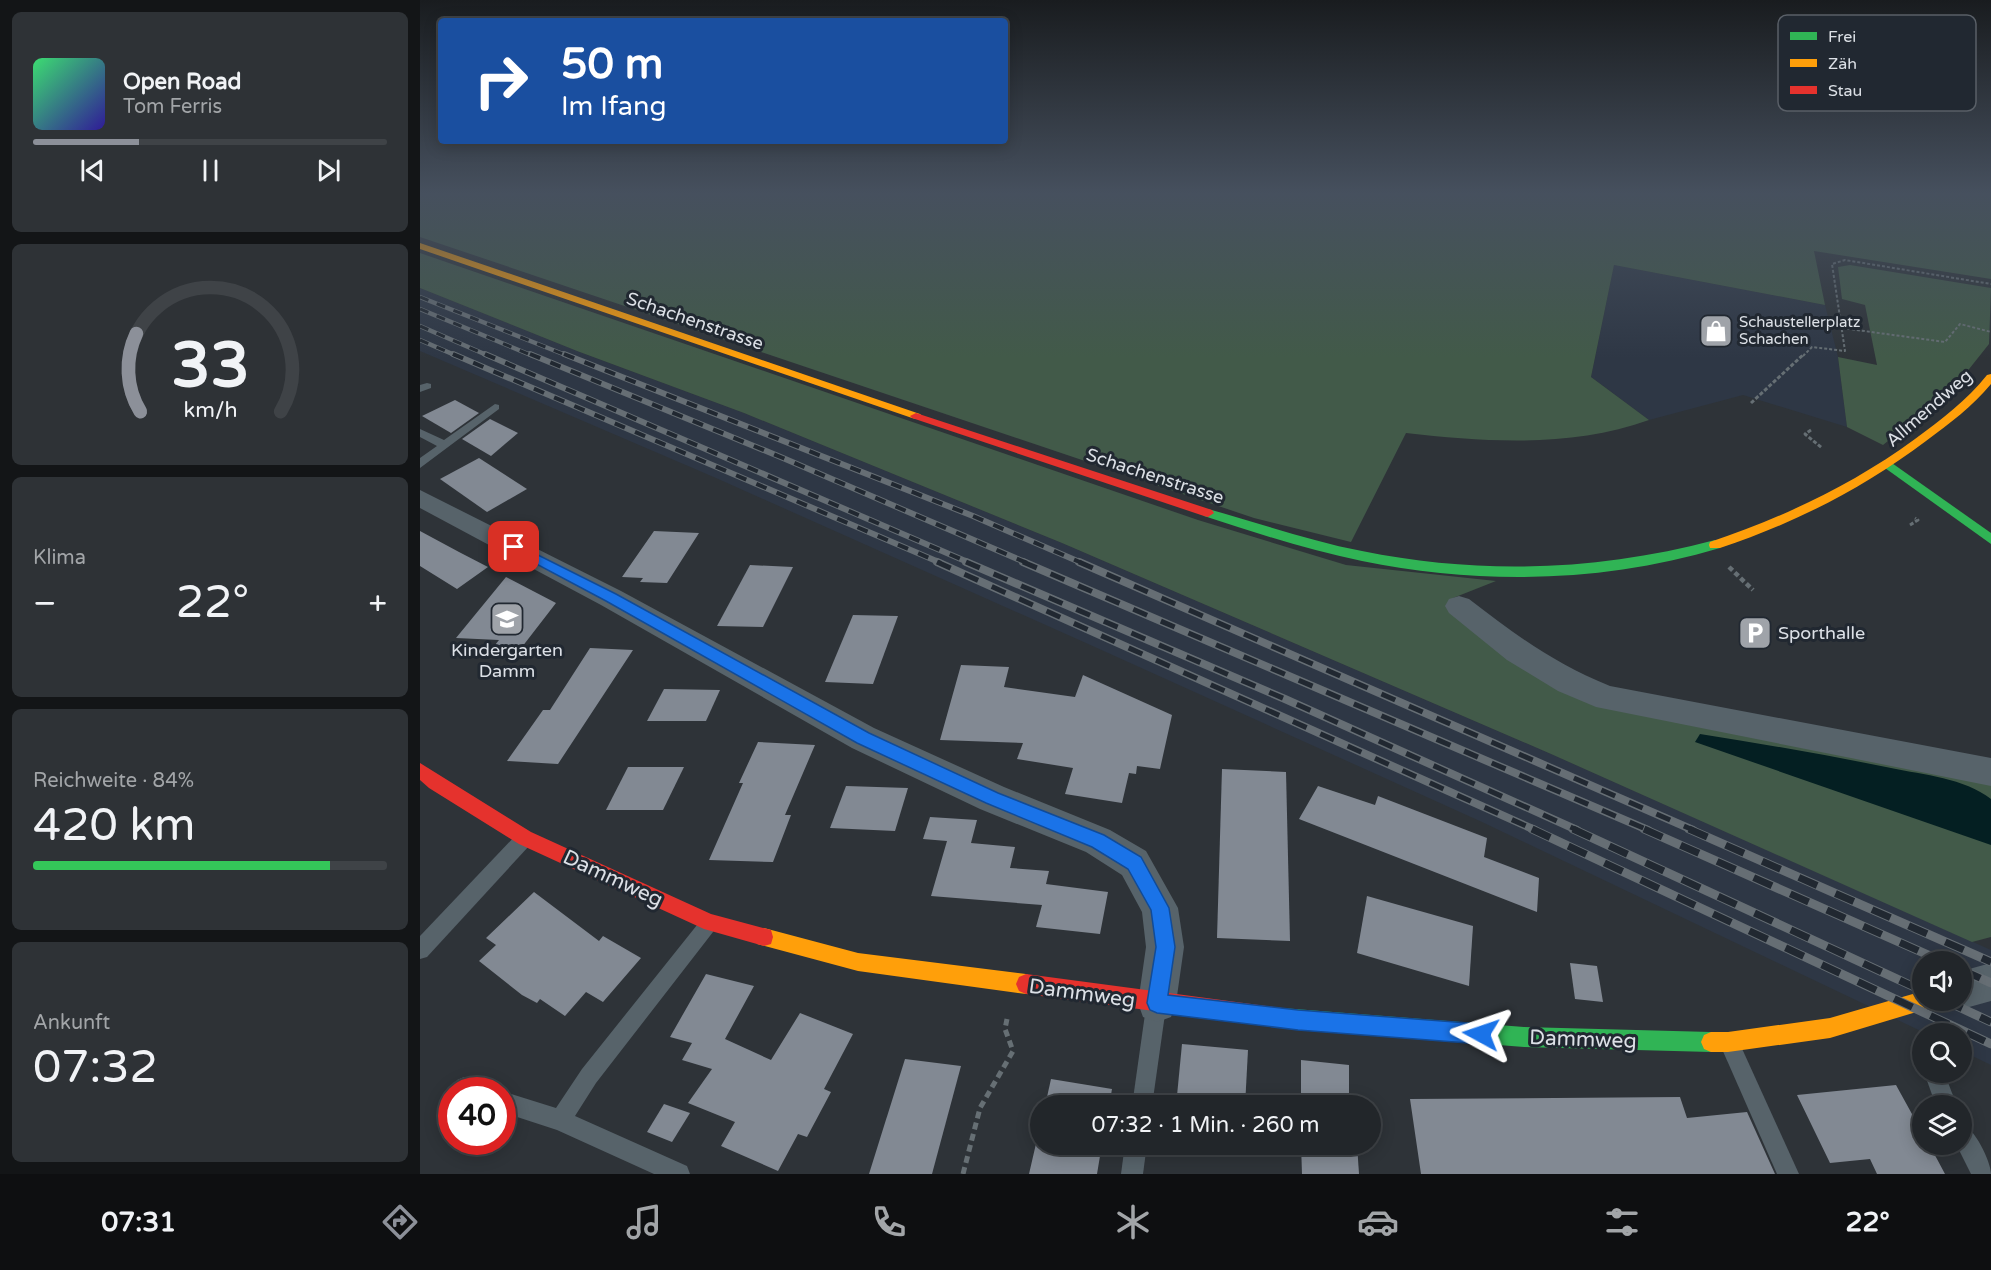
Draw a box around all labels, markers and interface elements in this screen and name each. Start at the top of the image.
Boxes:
legend [1778,15,1976,111]
text: Frei [1828,27,1856,47]
text: 50 m [561,39,663,90]
icon: right [462,42,540,120]
text: Zäh [1828,54,1857,74]
text: Open Road [123,69,241,95]
text: Stau [1828,81,1862,101]
text: Im Ifang [561,90,666,123]
text: Tom Ferris [123,95,222,119]
icon: previous [76,154,109,187]
icon: pause [194,154,227,187]
icon: next [312,154,345,187]
street label: Schachenstrasse [624,287,766,355]
shop icon: Schaustellerplatz Schachen [1698,313,1734,349]
place label: Schaustellerplatz Schachen [1739,313,1861,348]
text: 33 [171,329,249,404]
street label: Allmendweg [1881,365,1977,451]
text: km/h [183,397,237,423]
street label: Schachenstrasse [1083,443,1227,509]
pin [488,521,539,572]
icon: arrive [497,530,530,563]
text: Klima [33,546,86,570]
text: 22° [176,576,249,630]
text: − [33,584,57,623]
text: + [368,584,387,623]
school or university icon: Kindergarten Damm [489,601,525,637]
parking icon: Sporthalle [1737,615,1773,651]
place label: Sporthalle [1778,622,1865,644]
place label: Kindergarten Damm [451,639,563,682]
text: Reichweite · 84% [33,769,194,793]
text: 420 km [33,799,195,853]
street label: Dammweg [559,844,667,912]
map controls [1912,951,1972,1155]
button: sound [1912,951,1972,1011]
street label: Dammweg [1027,974,1137,1013]
position arrow [1449,1002,1513,1066]
text: Ankunft [33,1011,110,1035]
button: search [1912,1023,1972,1083]
street label: Dammweg [1529,1025,1637,1054]
text: 07:32 [33,1041,158,1095]
speed limit sign: 40 [438,1077,516,1155]
button: layers [1912,1095,1972,1155]
text: 07:32 · 1 Min. · 260 m [1092,1112,1319,1138]
icon: directions [379,1201,421,1243]
icon: music [623,1201,665,1243]
icon: phone [868,1201,910,1243]
icon: climate [1112,1201,1154,1243]
icon: car [1357,1201,1399,1243]
icon: filters [1601,1201,1643,1243]
text: 07:31 [101,1206,176,1239]
text: 22° [1846,1206,1890,1239]

